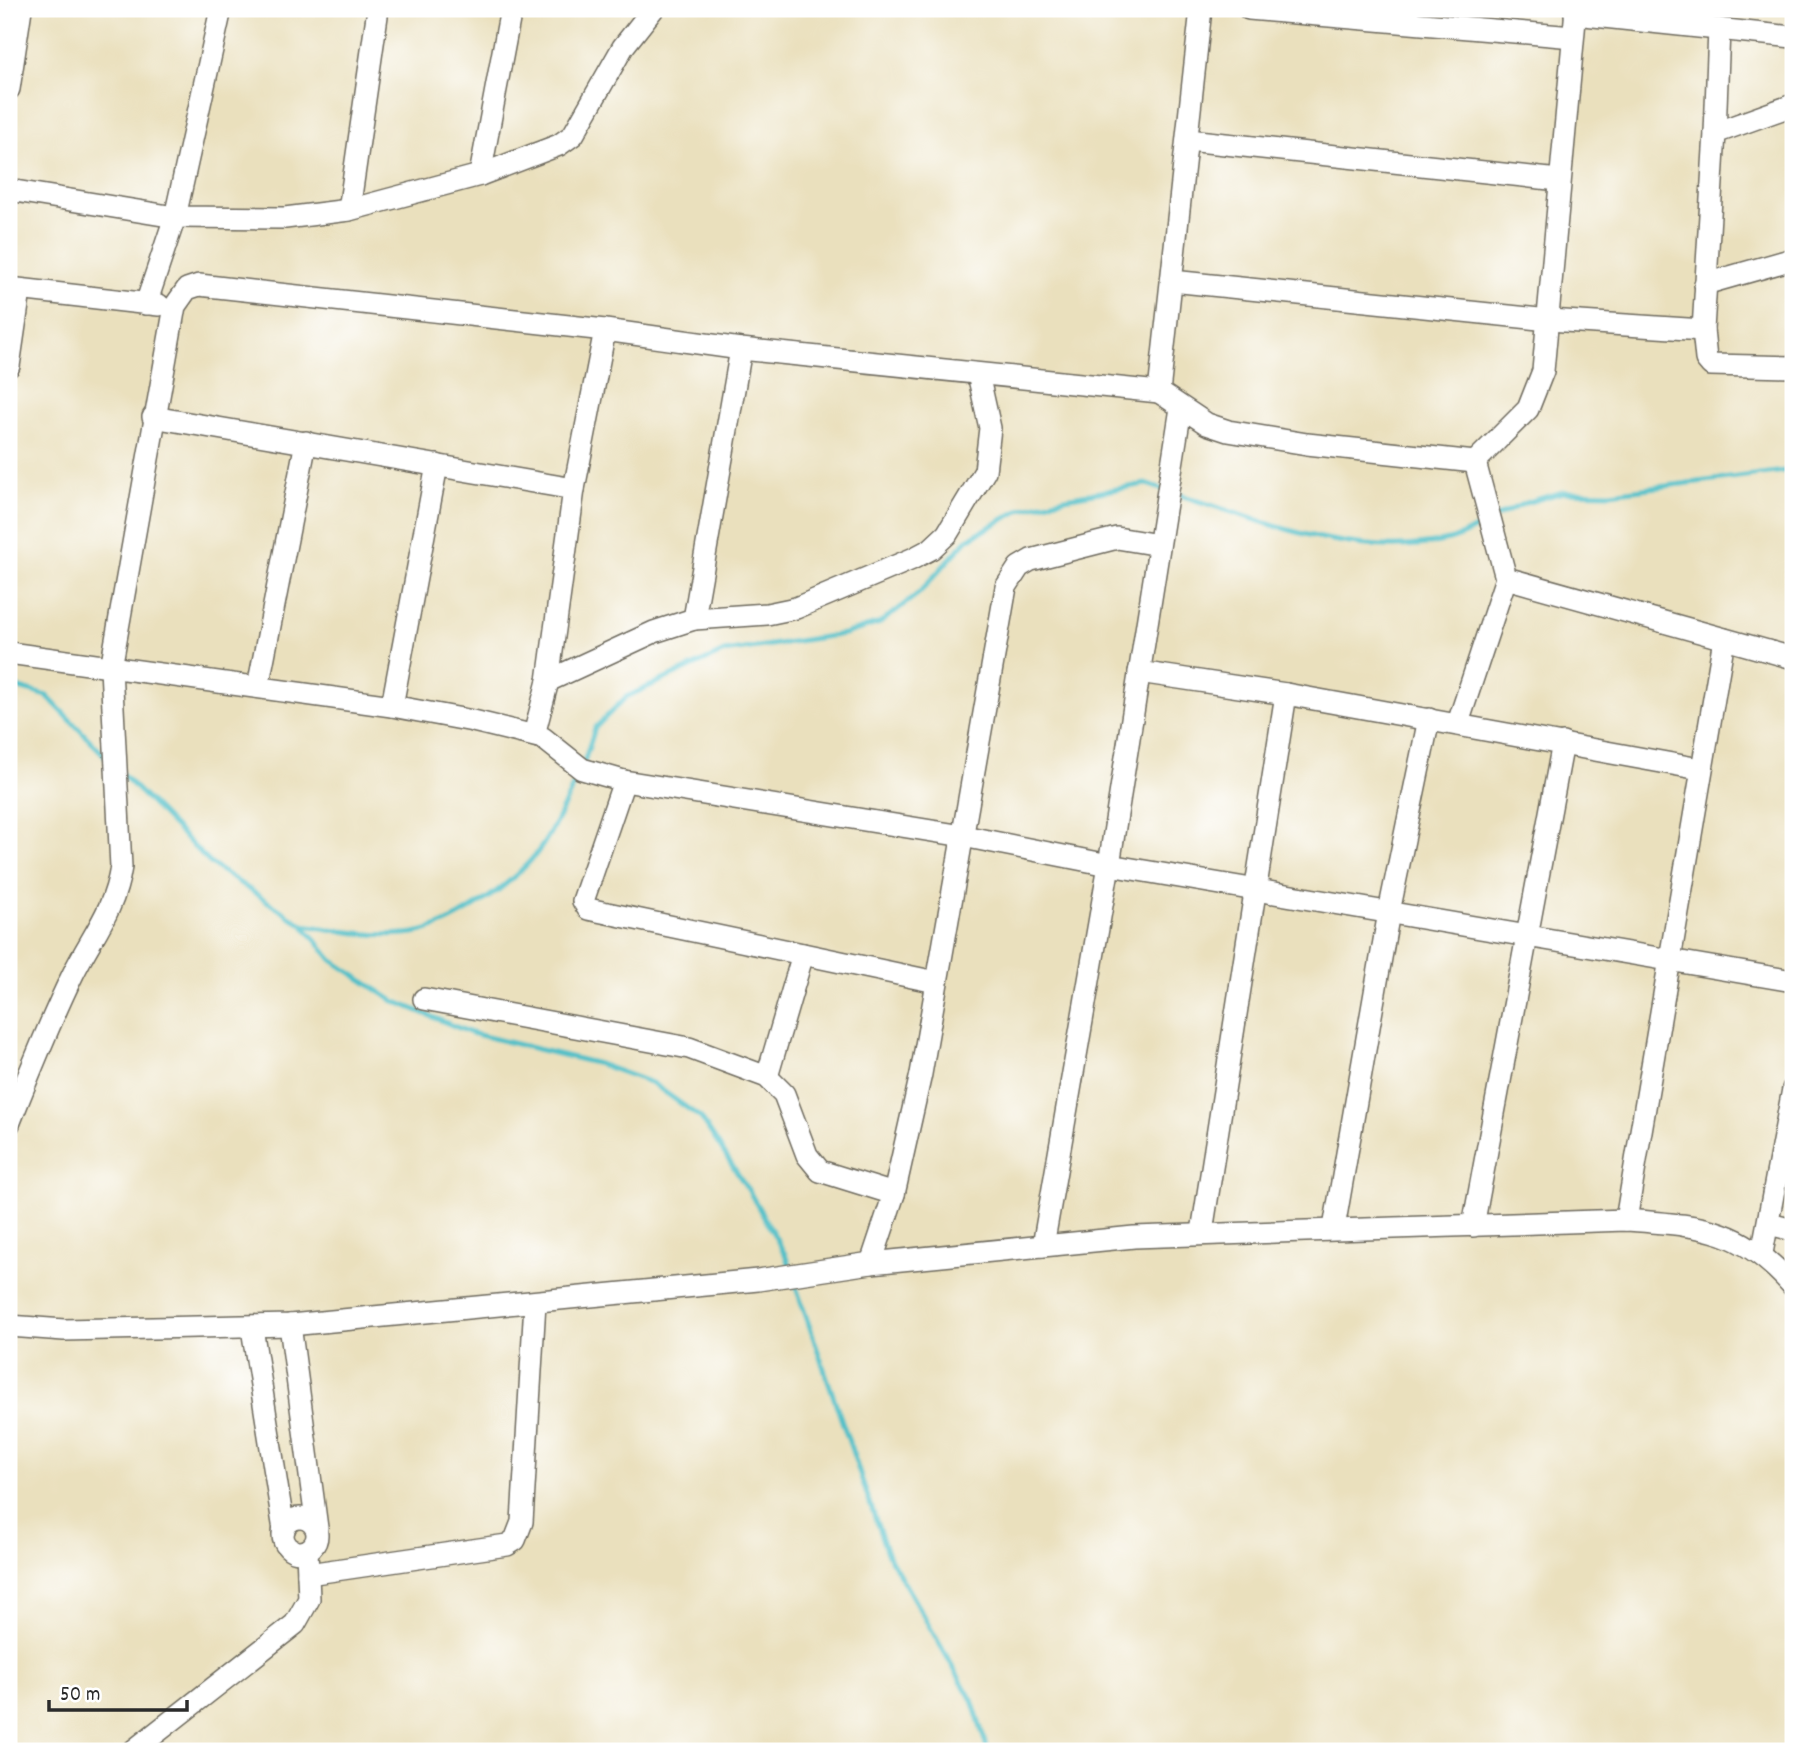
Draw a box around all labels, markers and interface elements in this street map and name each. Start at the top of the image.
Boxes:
scale bar [49,1669,187,1713]
text: 50 m [60,1681,100,1711]

